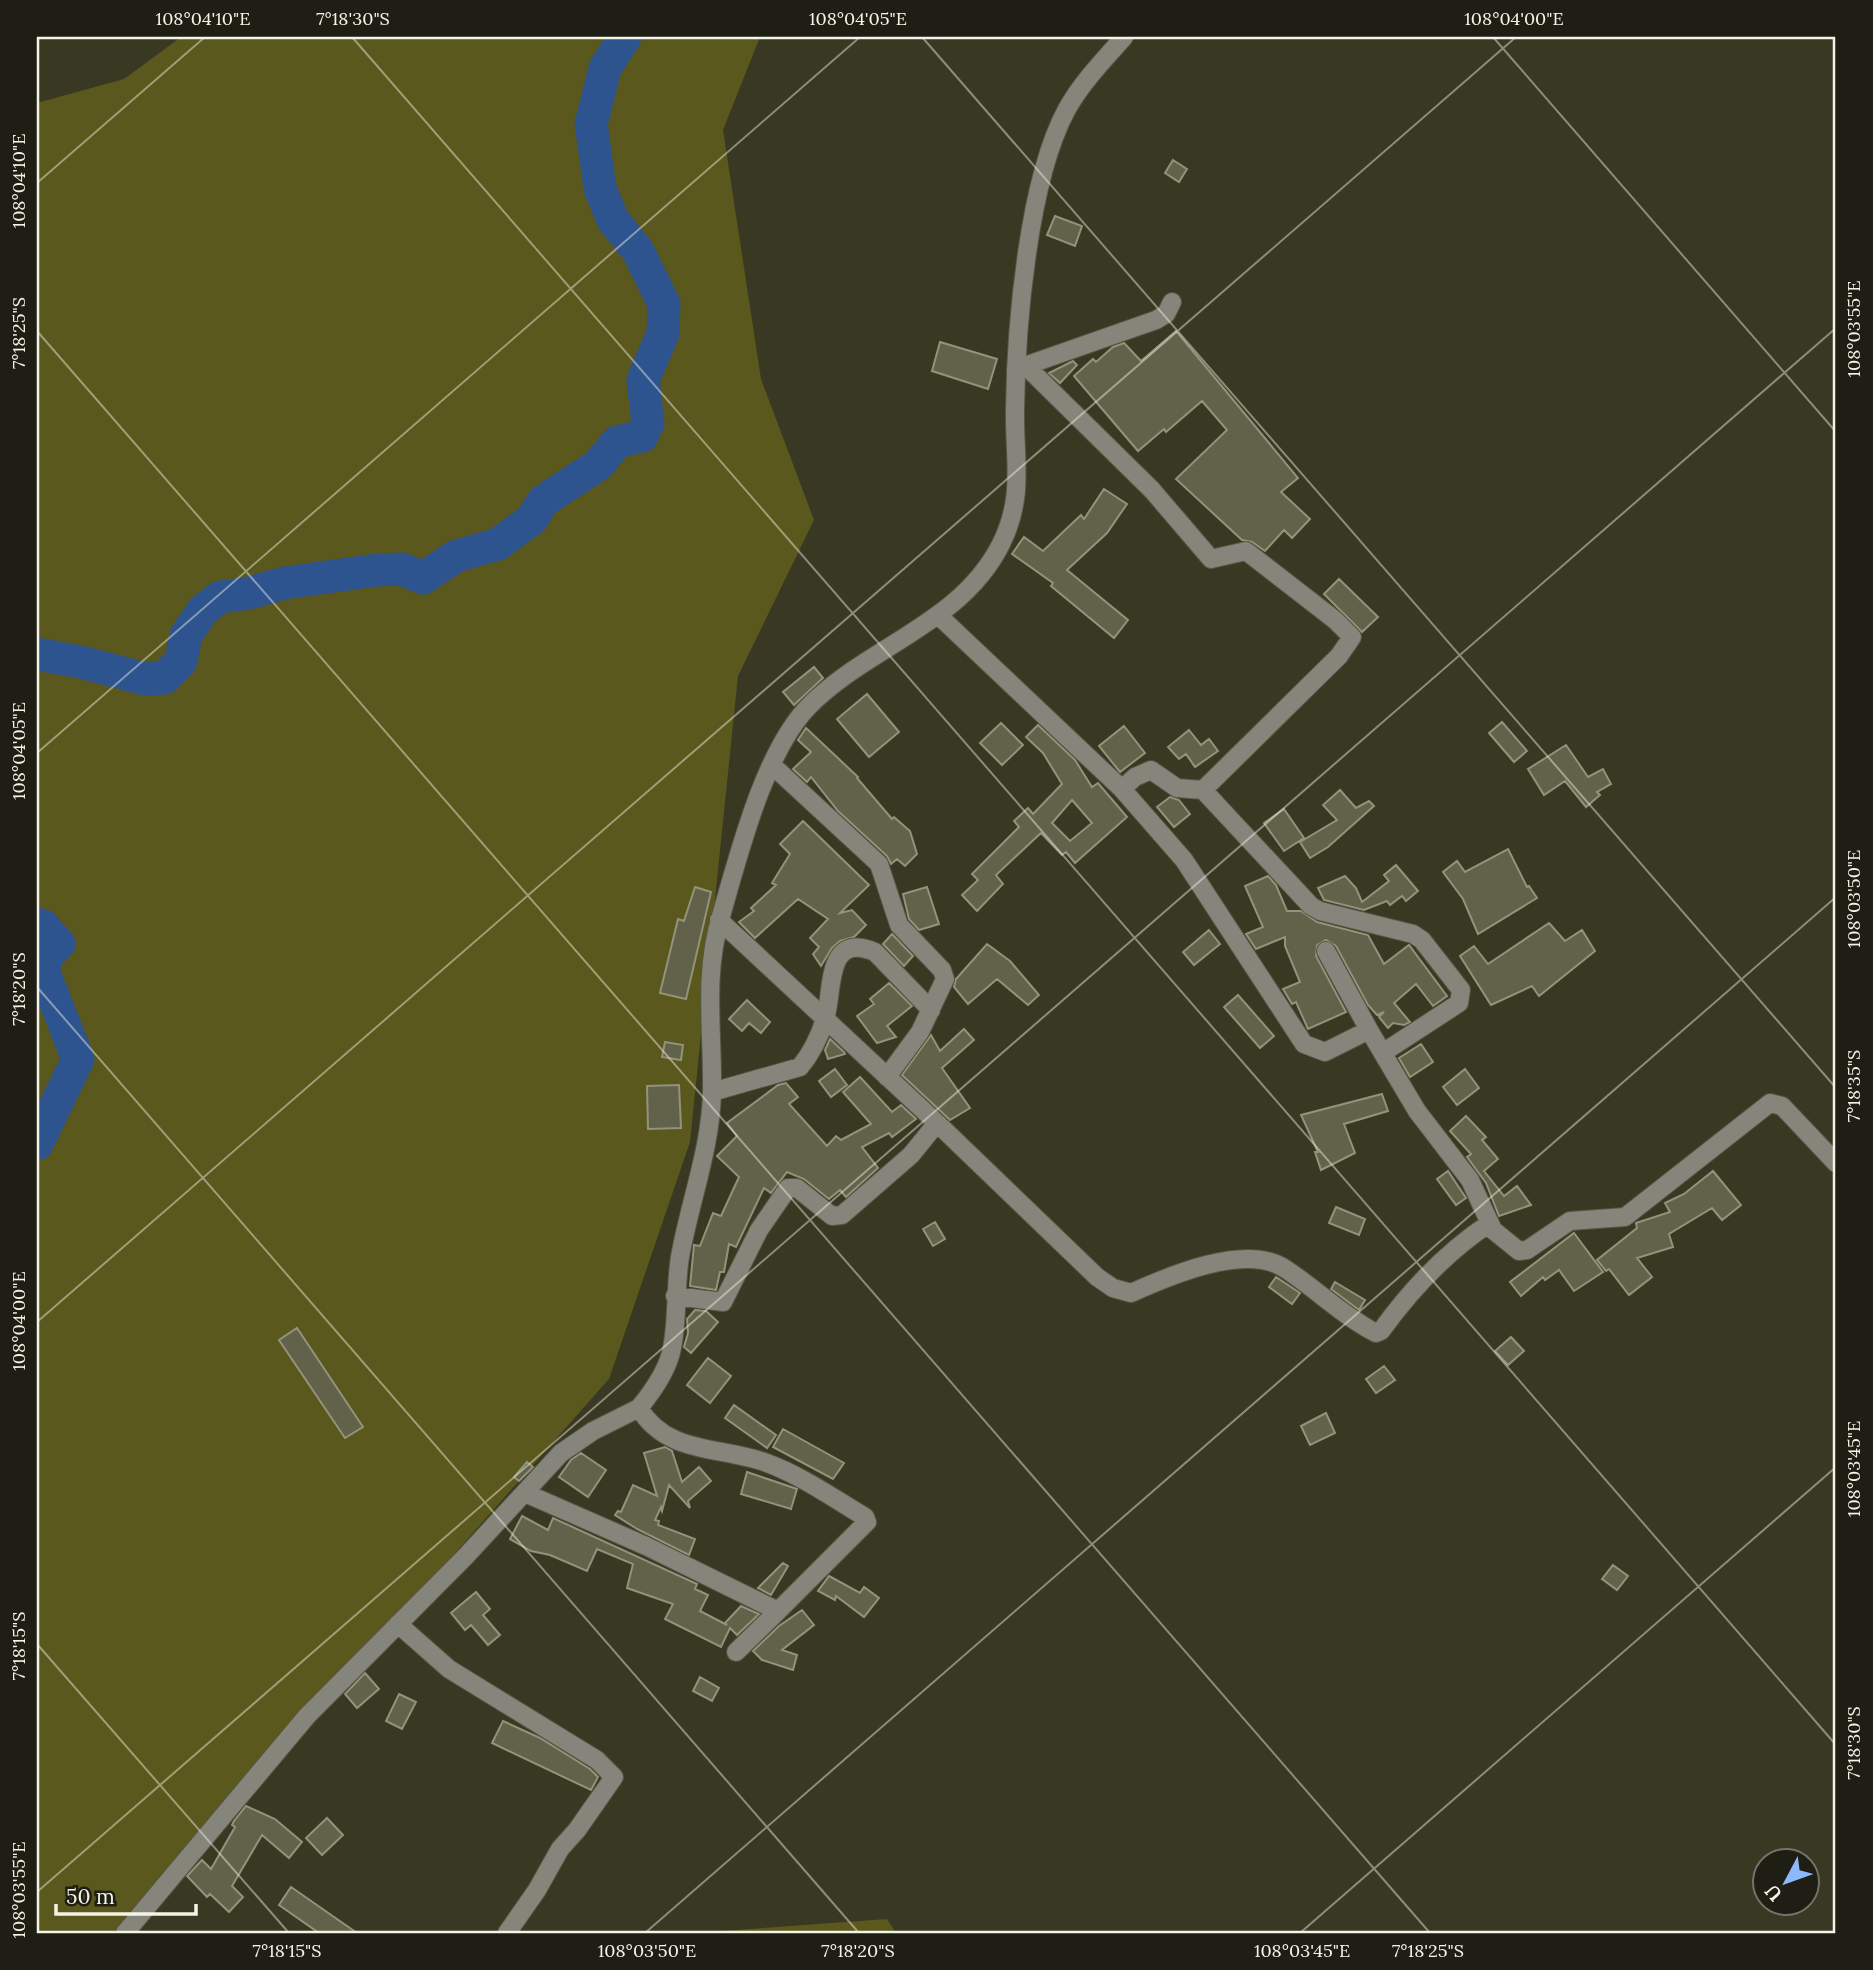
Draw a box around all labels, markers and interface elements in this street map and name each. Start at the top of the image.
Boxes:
text: 108°04'10"E [156,7,250,30]
text: 7°18'30"S [316,7,390,30]
text: 108°04'05"E [809,7,907,30]
text: 108°04'00"E [1464,7,1564,30]
text: 108°04'10"E [7,134,30,228]
text: 108°03'55"E [1842,280,1865,378]
text: 7°18'25"S [7,297,30,369]
text: 108°04'05"E [7,702,30,800]
text: 108°03'50"E [1842,850,1865,948]
text: 7°18'20"S [7,952,30,1026]
text: 7°18'35"S [1842,1050,1865,1122]
text: 108°04'00"E [7,1271,30,1371]
text: 108°03'45"E [1842,1421,1865,1517]
text: 7°18'15"S [7,1612,30,1680]
text: 7°18'30"S [1842,1706,1865,1780]
text: 108°03'55"E [7,1841,30,1939]
north arrow [1750,1848,1820,1918]
scale bar [56,1872,196,1916]
text: U [1759,1880,1787,1906]
text: 50 m [66,1883,115,1910]
text: 7°18'15"S [253,1939,321,1962]
text: 108°03'50"E [598,1939,696,1962]
text: 7°18'20"S [821,1939,895,1962]
text: 108°03'45"E [1254,1939,1350,1962]
text: 7°18'25"S [1392,1939,1464,1962]

